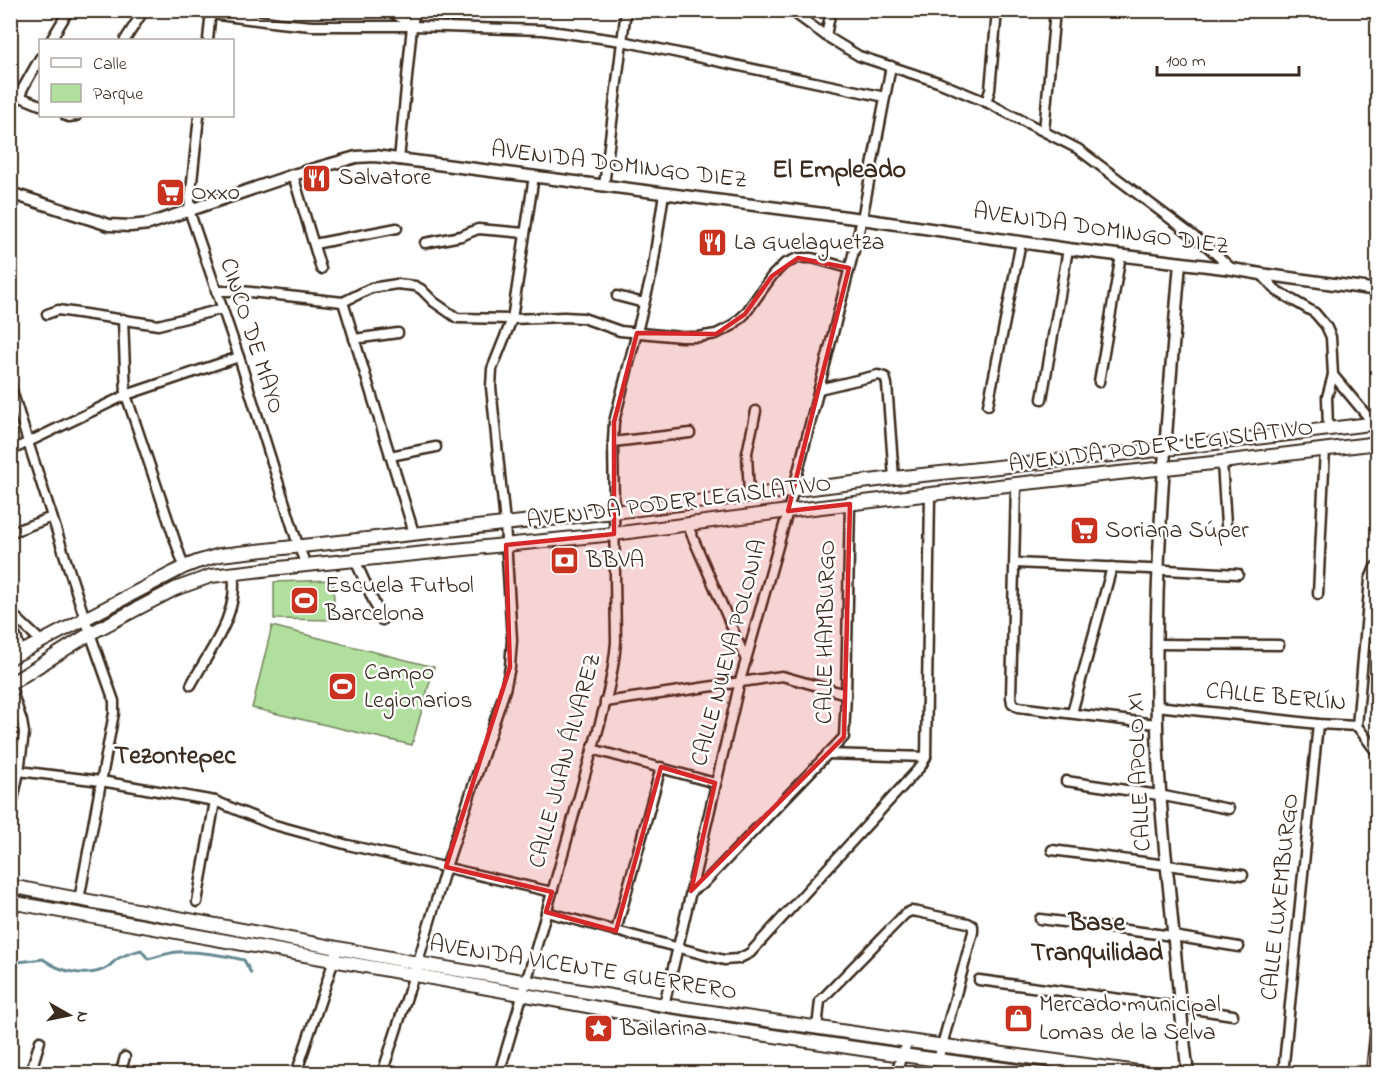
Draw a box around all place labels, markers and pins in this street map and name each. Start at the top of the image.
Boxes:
place label: Salvatore [338,161,432,196]
restaurant icon: Salvatore [301,162,333,194]
place label: Oxxo [191,176,240,211]
supermarket icon: Oxxo [154,177,186,209]
place label: La Guelaguetza [734,226,885,261]
restaurant icon: La Guelaguetza [697,227,729,259]
place label: Soriana Súper [1105,514,1249,549]
supermarket icon: Soriana Súper [1068,515,1100,547]
place label: BBVA [585,544,644,579]
bank icon: BBVA [549,545,581,577]
place label: Escuela Futbol Barcelona [324,569,474,632]
sports icon: Escuela Futbol Barcelona [288,584,320,616]
place label: Campo Legionarios [364,656,472,719]
sports icon: Campo Legionarios [327,671,359,703]
place label: Mercado municipal Lomas de la Selva [1039,988,1221,1051]
shop icon: Mercado municipal Lomas de la Selva [1002,1003,1034,1035]
place label: Bailarina [619,1012,707,1047]
place icon: Bailarina [583,1013,615,1045]

